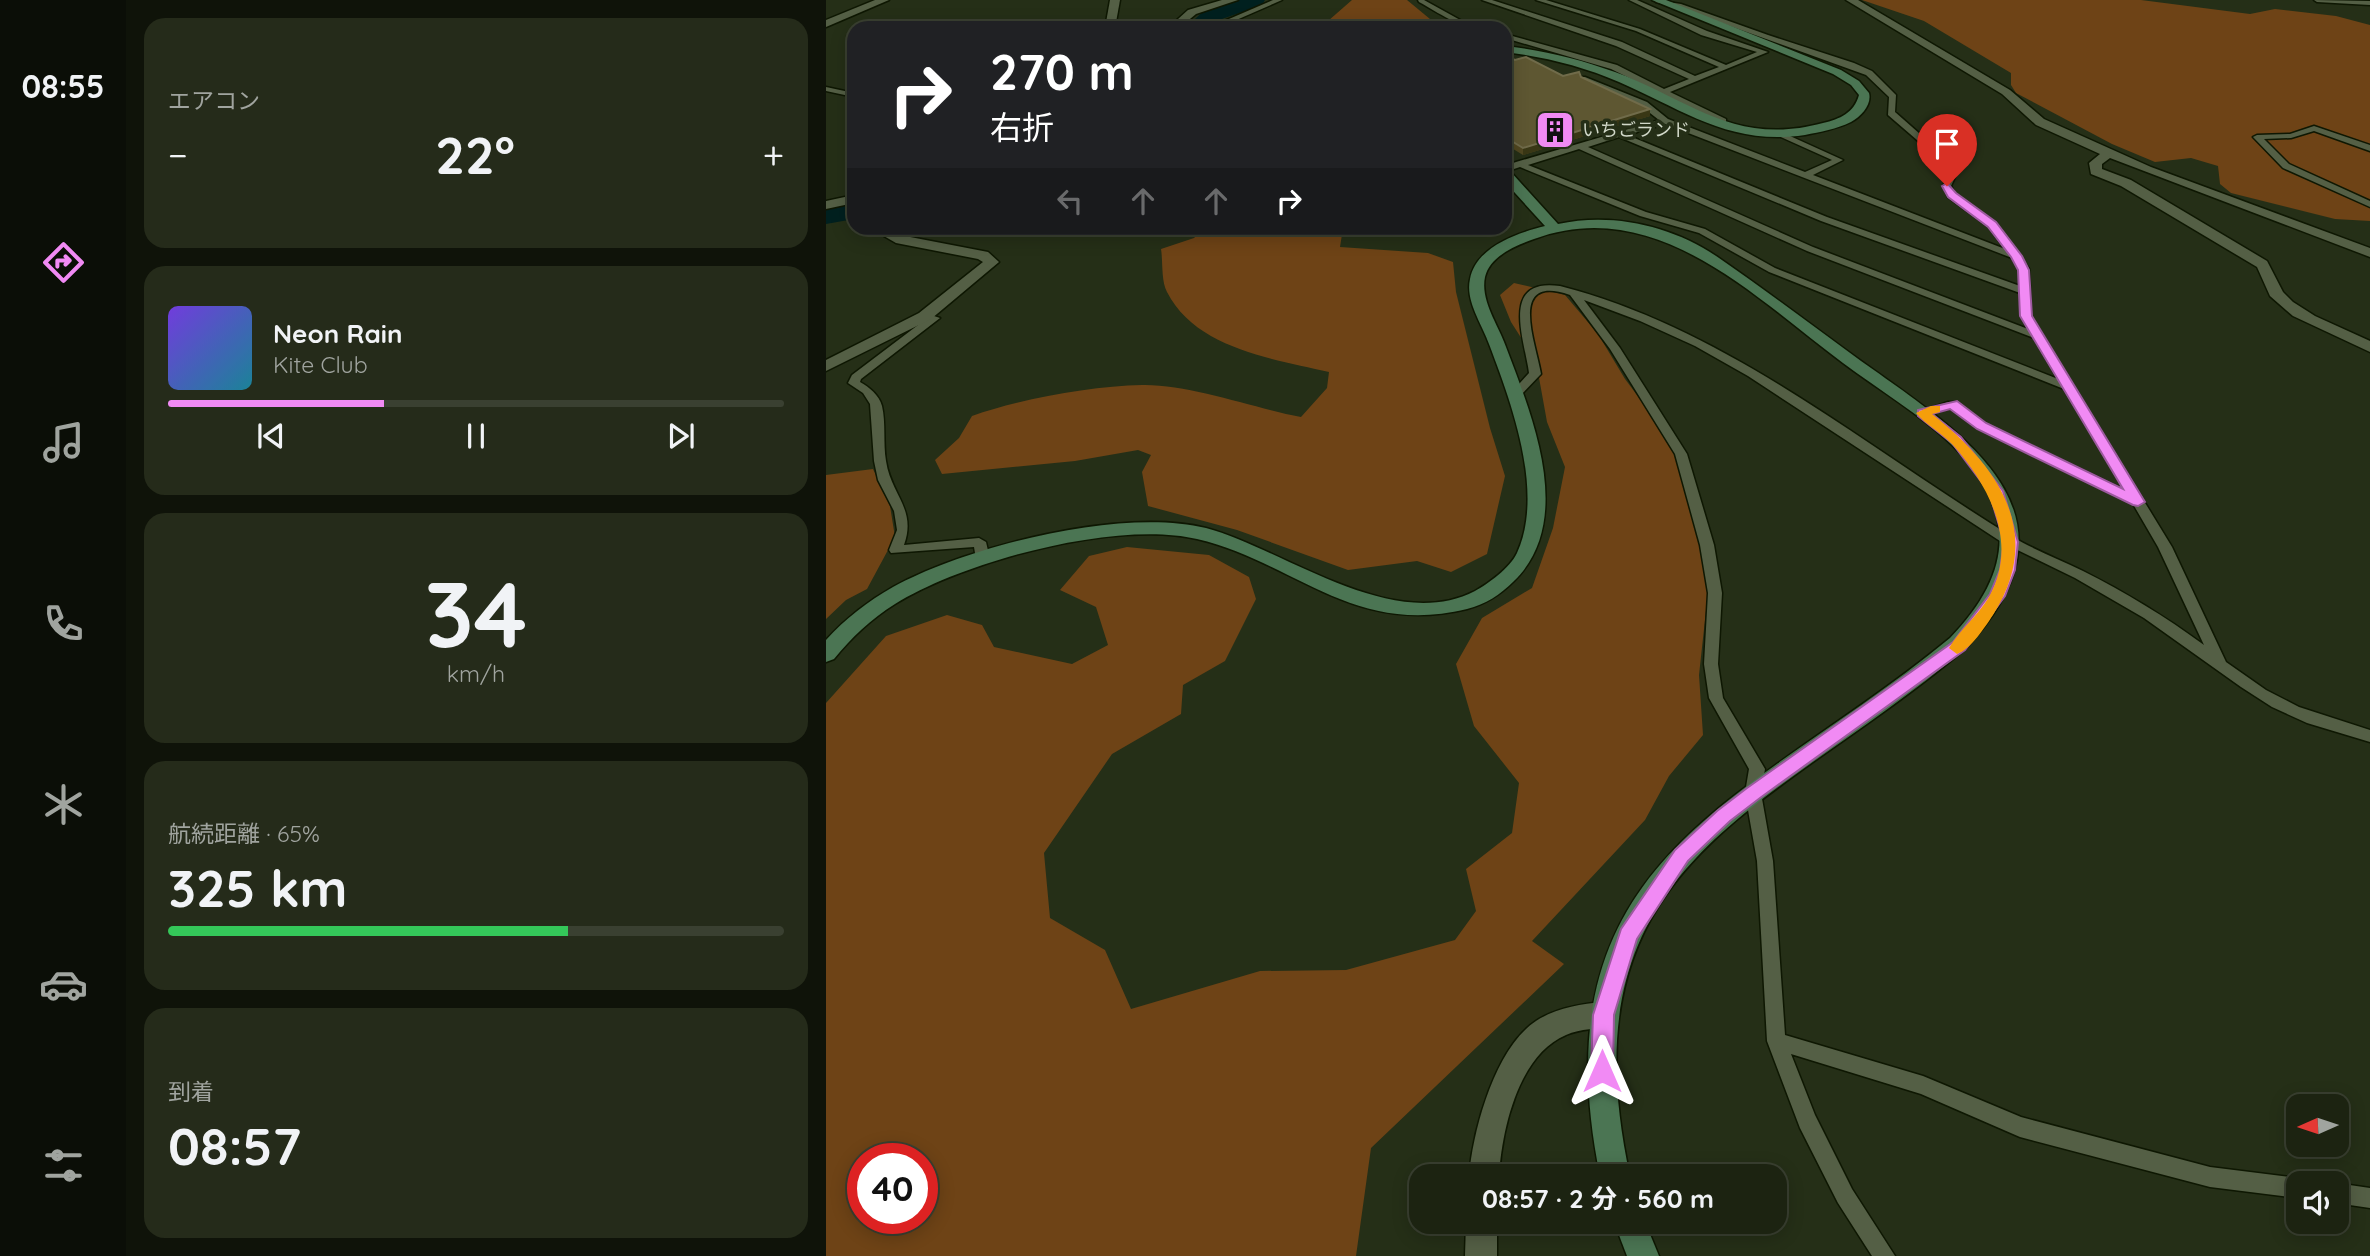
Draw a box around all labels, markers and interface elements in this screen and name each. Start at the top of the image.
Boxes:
text: 270 m [990,41,1134,102]
icon: right [875,49,966,140]
text: 08:55 [22,66,104,106]
text: エアコン [168,86,260,115]
text: 右折 [990,107,1054,147]
building icon: いちごランド [1534,109,1576,151]
pin [1917,114,1977,186]
place label: いちごランド [1582,118,1690,141]
text: 22° [435,122,515,187]
icon: arrive [1928,125,1966,163]
text: − [168,131,188,179]
text: + [763,131,784,179]
icon: left [1051,182,1089,220]
icon: ahead [1124,182,1162,220]
icon: ahead [1197,182,1235,220]
icon: right [1270,182,1308,220]
icon: directions [39,238,88,287]
text: Neon Rain [273,317,402,350]
text: Kite Club [273,350,368,379]
icon: previous [252,417,290,455]
icon: pause [457,417,495,455]
icon: next [662,417,700,455]
icon: music [39,418,88,467]
text: 34 [425,556,527,670]
icon: phone [39,599,88,648]
text: km/h [447,659,505,688]
icon: climate [39,780,88,829]
text: 航続距離 · 65% [168,819,320,848]
text: 325 km [168,855,348,920]
icon: car [39,960,88,1009]
position arrow [1565,1034,1639,1108]
text: 到着 [168,1077,214,1106]
north arrow [2286,1094,2348,1157]
map controls [2286,1094,2349,1234]
text: 08:57 [168,1113,301,1178]
icon: filters [39,1141,88,1190]
speed limit sign: 40 [847,1143,938,1234]
button: sound [2286,1171,2349,1234]
text: 08:57 · 2 分 · 560 m [1482,1182,1714,1215]

